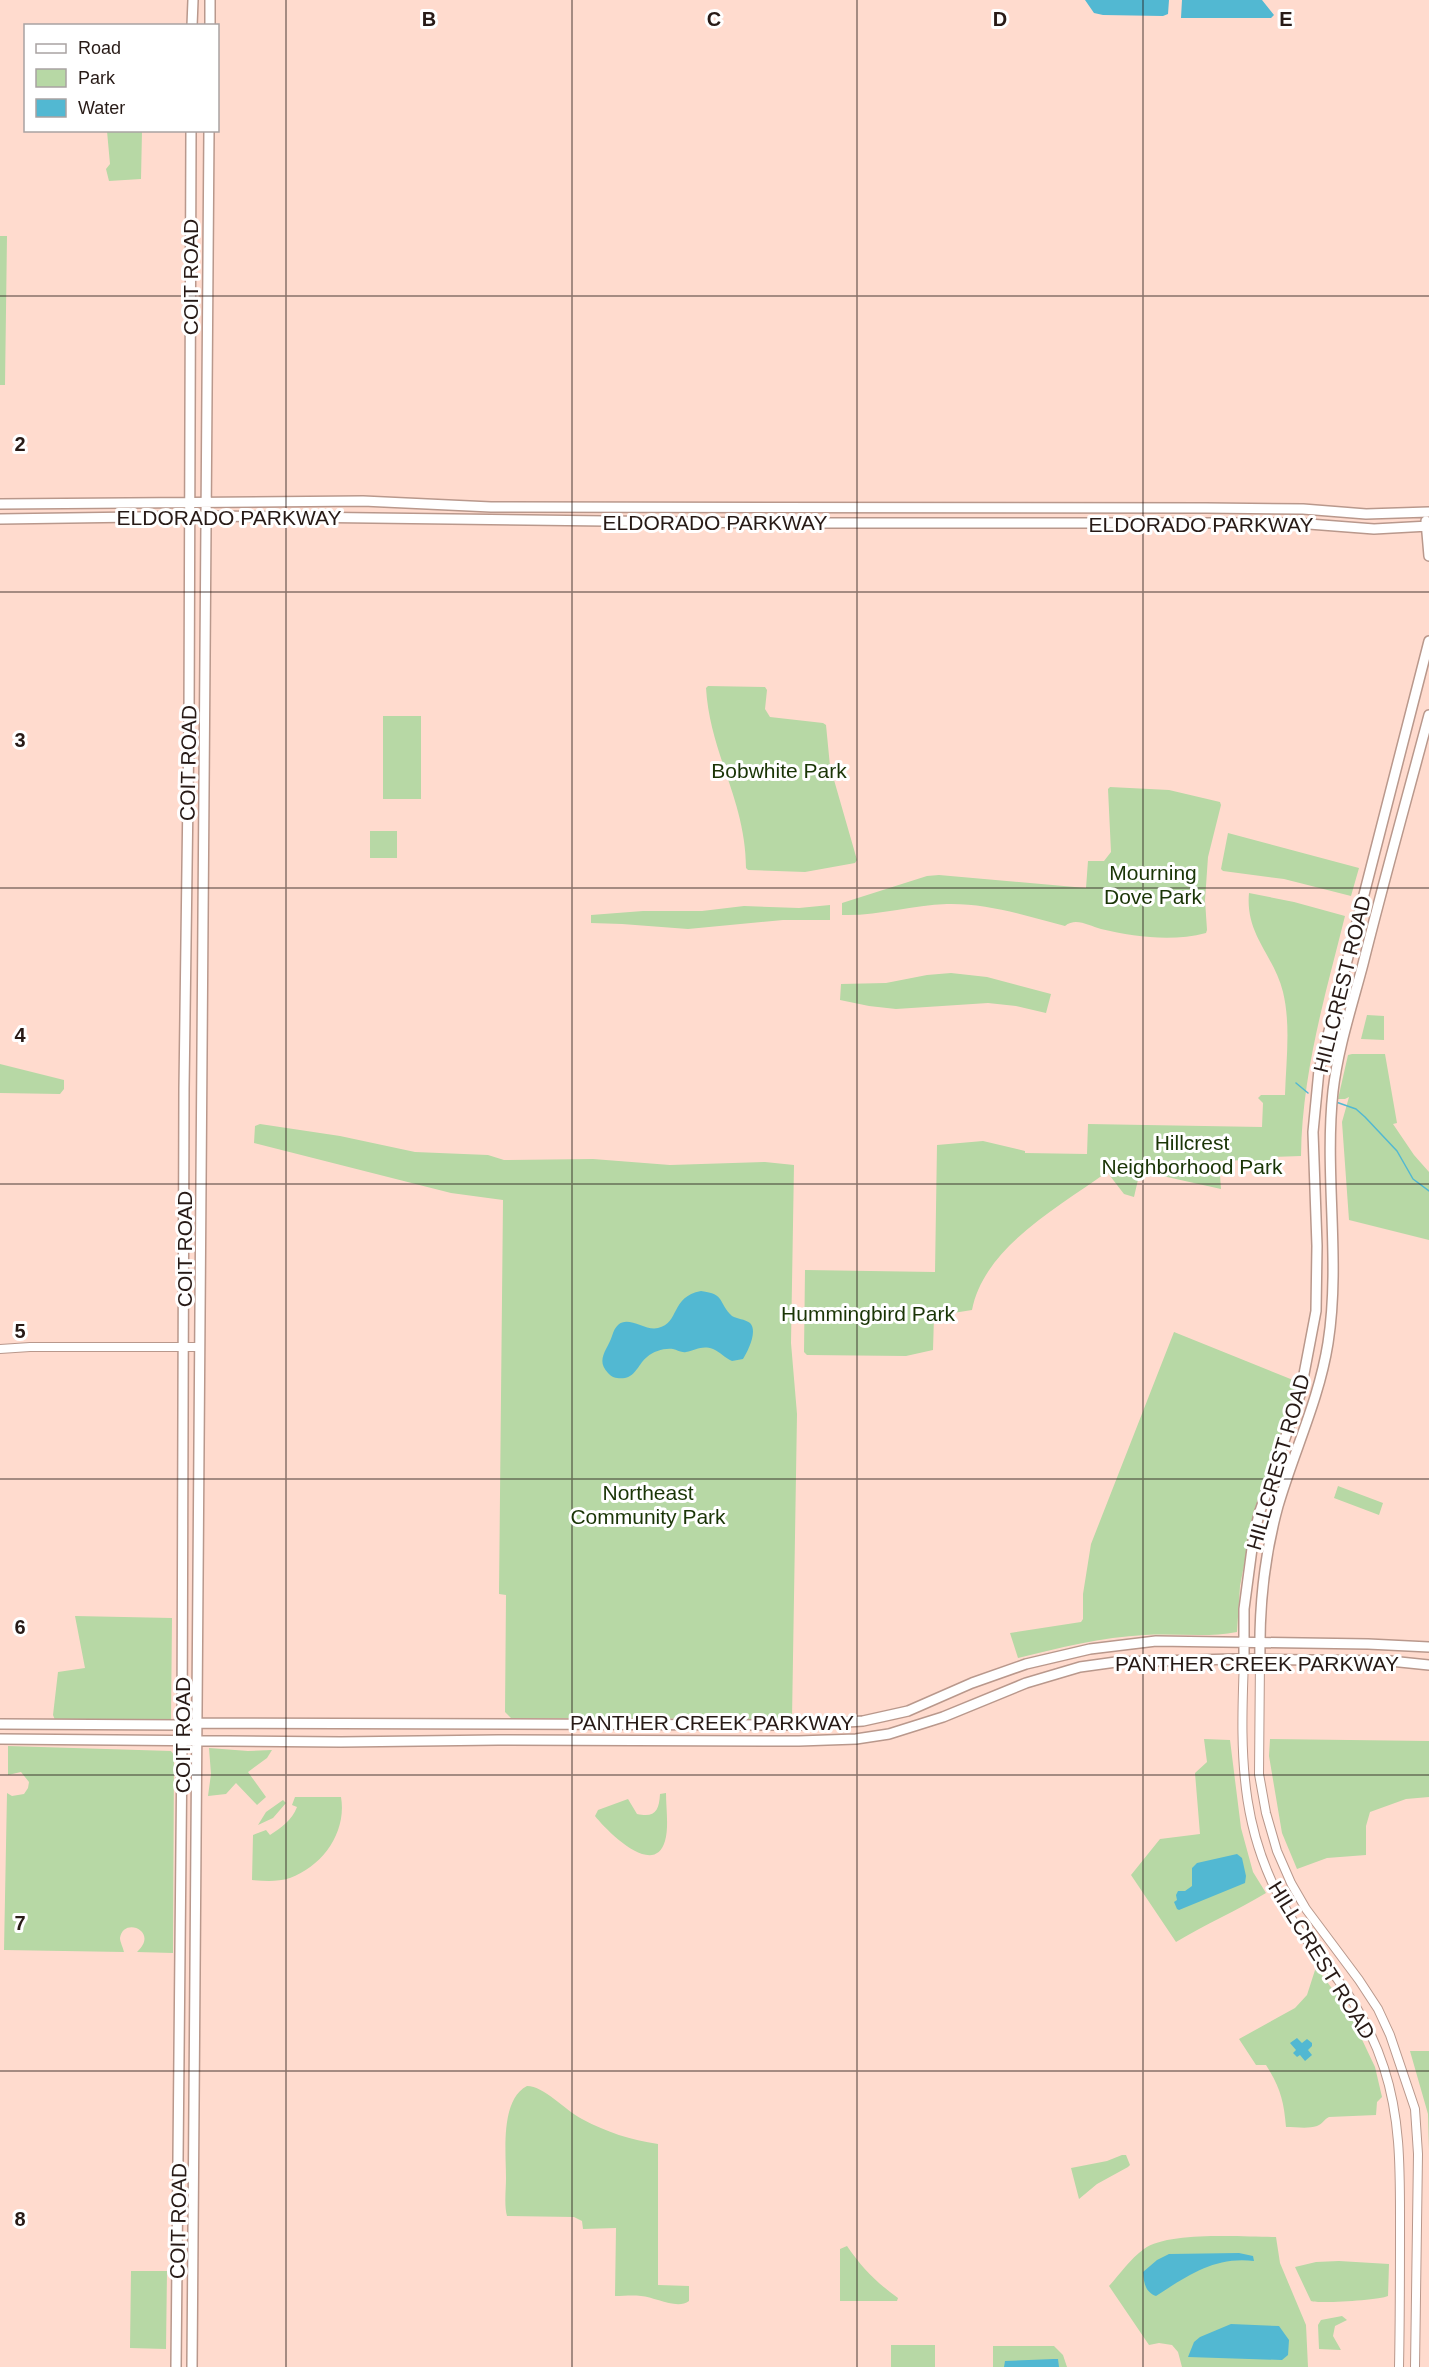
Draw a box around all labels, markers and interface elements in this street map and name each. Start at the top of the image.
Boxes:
text: B [422,8,436,30]
text: C [707,8,721,30]
text: D [993,8,1007,30]
text: E [1279,8,1293,30]
legend [24,24,219,132]
text: Road [78,38,121,58]
text: Park [78,68,116,88]
text: Water [78,98,125,118]
street label: COIT ROAD [179,219,202,335]
text: 2 [14,433,26,455]
street label: ELDORADO PARKWAY [117,506,341,529]
street label: ELDORADO PARKWAY [603,511,827,534]
street label: ELDORADO PARKWAY [1089,513,1313,536]
street label: COIT ROAD [175,705,201,821]
text: 3 [14,729,26,751]
park label: Bobwhite Park [711,759,847,782]
park label: Mourning Dove Park [1104,861,1203,908]
street label: HILLCREST ROAD [1309,893,1375,1075]
text: 4 [14,1024,26,1046]
park label: Hillcrest Neighborhood Park [1102,1131,1283,1178]
street label: COIT ROAD [173,1191,196,1307]
park label: Hummingbird Park [781,1302,955,1325]
text: 5 [14,1320,26,1342]
street label: HILLCREST ROAD [1242,1372,1314,1552]
park label: Northeast Community Park [570,1481,726,1528]
text: 6 [14,1616,26,1638]
street label: PANTHER CREEK PARKWAY [1115,1652,1399,1675]
street label: COIT ROAD [171,1677,194,1793]
street label: PANTHER CREEK PARKWAY [570,1711,854,1734]
street label: HILLCREST ROAD [1264,1877,1380,2043]
text: 7 [14,1912,26,1934]
street label: COIT ROAD [165,2163,191,2279]
text: 8 [14,2208,26,2230]

